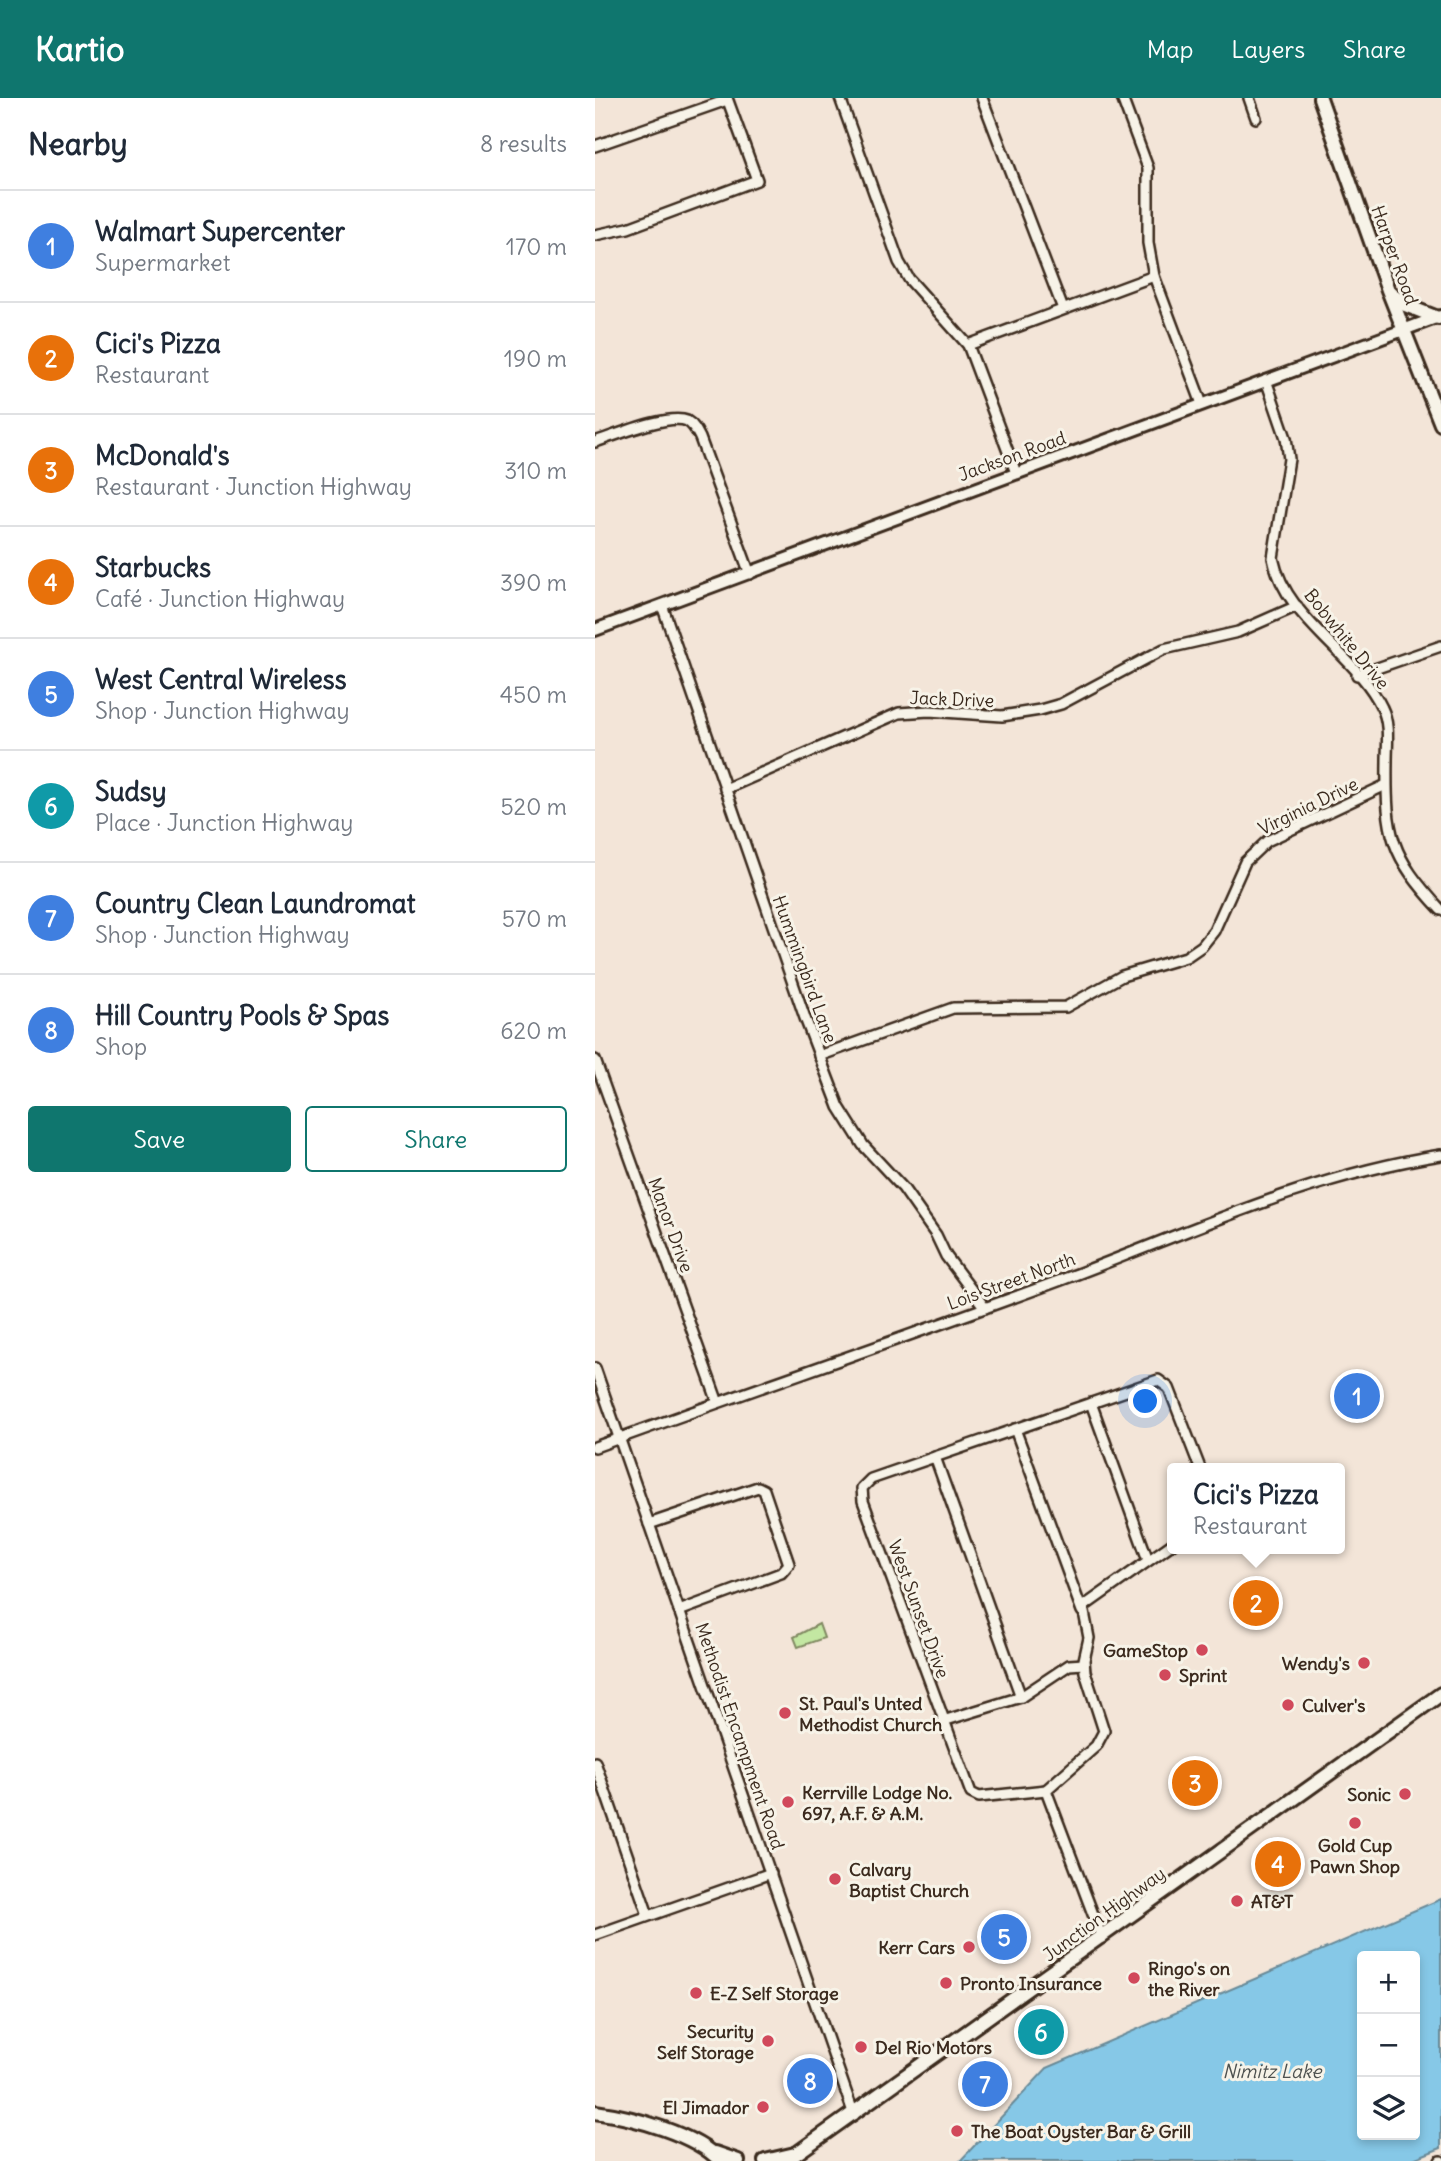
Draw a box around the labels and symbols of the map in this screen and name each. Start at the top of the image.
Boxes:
street label: Harper Road [1366,202,1424,308]
street label: Jackson Road [955,426,1069,486]
street label: Bobwhite Drive [1299,584,1395,694]
street label: Jack Drive [909,686,995,712]
street label: Virginia Drive [1254,772,1362,840]
street label: Hummingbird Lane [768,892,842,1046]
street label: Manor Drive [643,1174,699,1276]
street label: Lois Street North [944,1247,1078,1315]
pin: 1 [1334,1370,1380,1422]
your location [1128,1384,1162,1418]
street label: West Sunset Drive [883,1537,955,1681]
pin: 2 [1233,1577,1279,1629]
street label: Methodist Encampment Road [690,1620,790,1853]
place label: GameStop [1103,1639,1188,1662]
marker: GameStop [1194,1642,1210,1658]
place label: Wendy's [1282,1652,1350,1675]
marker: Wendy's [1356,1655,1372,1671]
place label: Sprint [1179,1664,1228,1687]
marker: Sprint [1157,1667,1173,1683]
place label: St. Paul's Unted Methodist Church [799,1692,943,1736]
place label: Culver's [1302,1694,1366,1717]
marker: Culver's [1280,1697,1296,1713]
marker: St. Paul's Unted Methodist Church [777,1705,793,1721]
pin: 3 [1172,1757,1218,1809]
place label: Kerrville Lodge No. 697, A.F. & A.M. [802,1781,953,1825]
place label: Sonic [1347,1783,1391,1806]
marker: Sonic [1397,1786,1413,1802]
marker: Kerrville Lodge No. 697, A.F. & A.M. [780,1794,796,1810]
marker: Gold Cup Pawn Shop [1347,1815,1363,1831]
place label: Gold Cup Pawn Shop [1310,1834,1400,1878]
pin: 4 [1255,1838,1301,1890]
place label: Calvary Baptist Church [849,1858,970,1902]
street label: Junction Highway [1038,1862,1170,1966]
marker: Calvary Baptist Church [827,1871,843,1887]
place label: AT&T [1251,1890,1294,1913]
marker: AT&T [1229,1893,1245,1909]
pin: 5 [981,1911,1027,1963]
place label: Kerr Cars [878,1936,955,1959]
marker: Kerr Cars [961,1939,977,1955]
place label: Ringo's on the River [1148,1957,1231,2001]
marker: Ringo's on the River [1126,1970,1142,1986]
place label: Pronto Insurance [960,1972,1102,1995]
marker: Pronto Insurance [938,1975,954,1991]
place label: E-Z Self Storage [710,1982,839,2005]
marker: E-Z Self Storage [688,1985,704,2001]
pin: 6 [1018,2006,1064,2058]
place label: Security Self Storage [657,2020,754,2064]
marker: Security Self Storage [760,2033,776,2049]
place label: Del Rio Motors [875,2036,992,2059]
marker: Del Rio Motors [853,2039,869,2055]
pin: 8 [787,2055,833,2107]
pin: 7 [962,2058,1008,2110]
water label: Nimitz Lake [1222,2059,1323,2083]
place label: El Jimador [663,2096,750,2119]
marker: El Jimador [755,2099,771,2115]
place label: The Boat Oyster Bar & Grill [971,2120,1191,2143]
marker: The Boat Oyster Bar & Grill [949,2123,965,2139]

